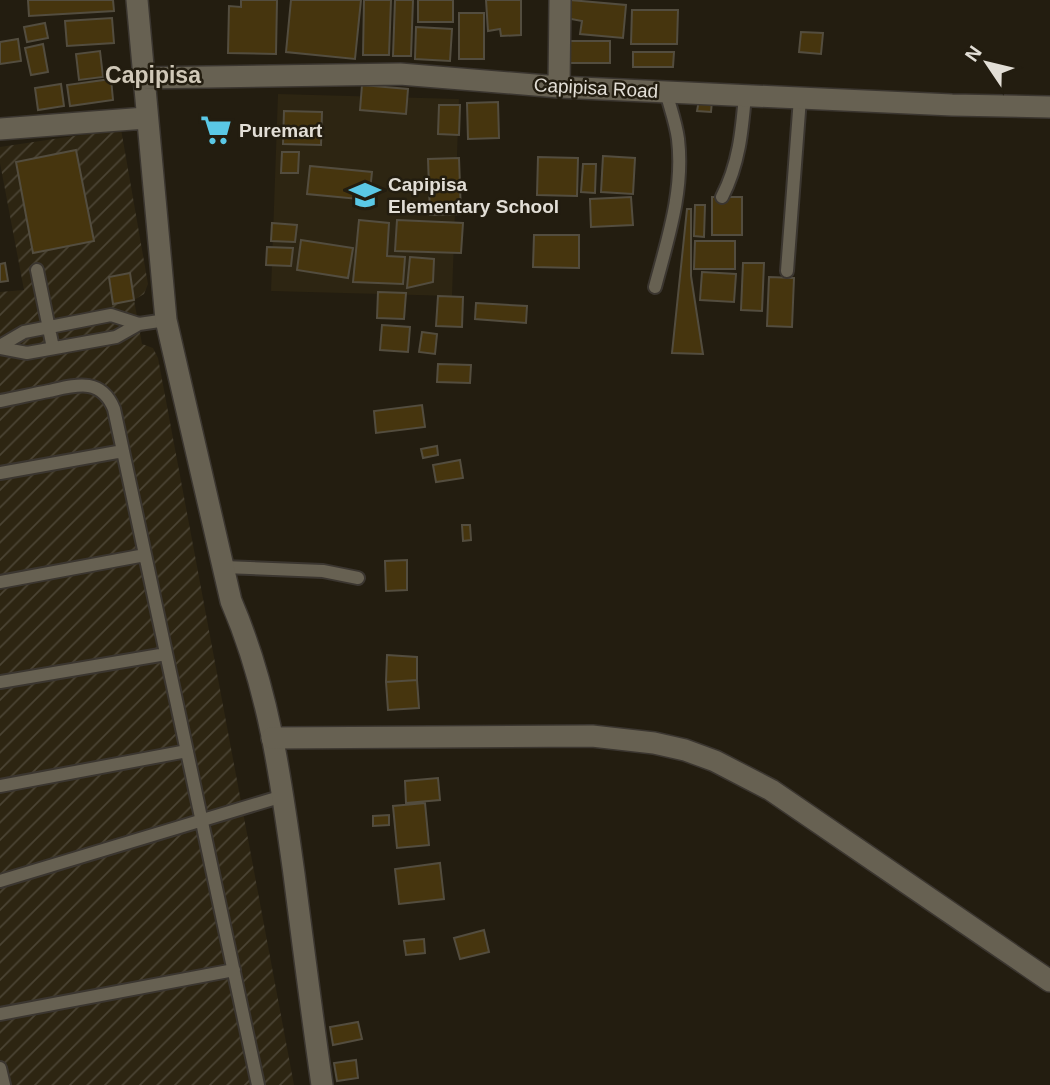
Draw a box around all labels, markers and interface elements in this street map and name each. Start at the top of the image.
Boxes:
north arrow [952,28,1022,98]
text: N [961,42,986,65]
district label: Capipisa [105,62,201,88]
street label: Capipisa Road [533,74,659,102]
supermarket icon: Puremart [199,113,233,147]
place label: Puremart [239,120,323,141]
place label: Capipisa Elementary School [388,174,559,217]
school or university icon: Capipisa Elementary School [348,178,382,212]

